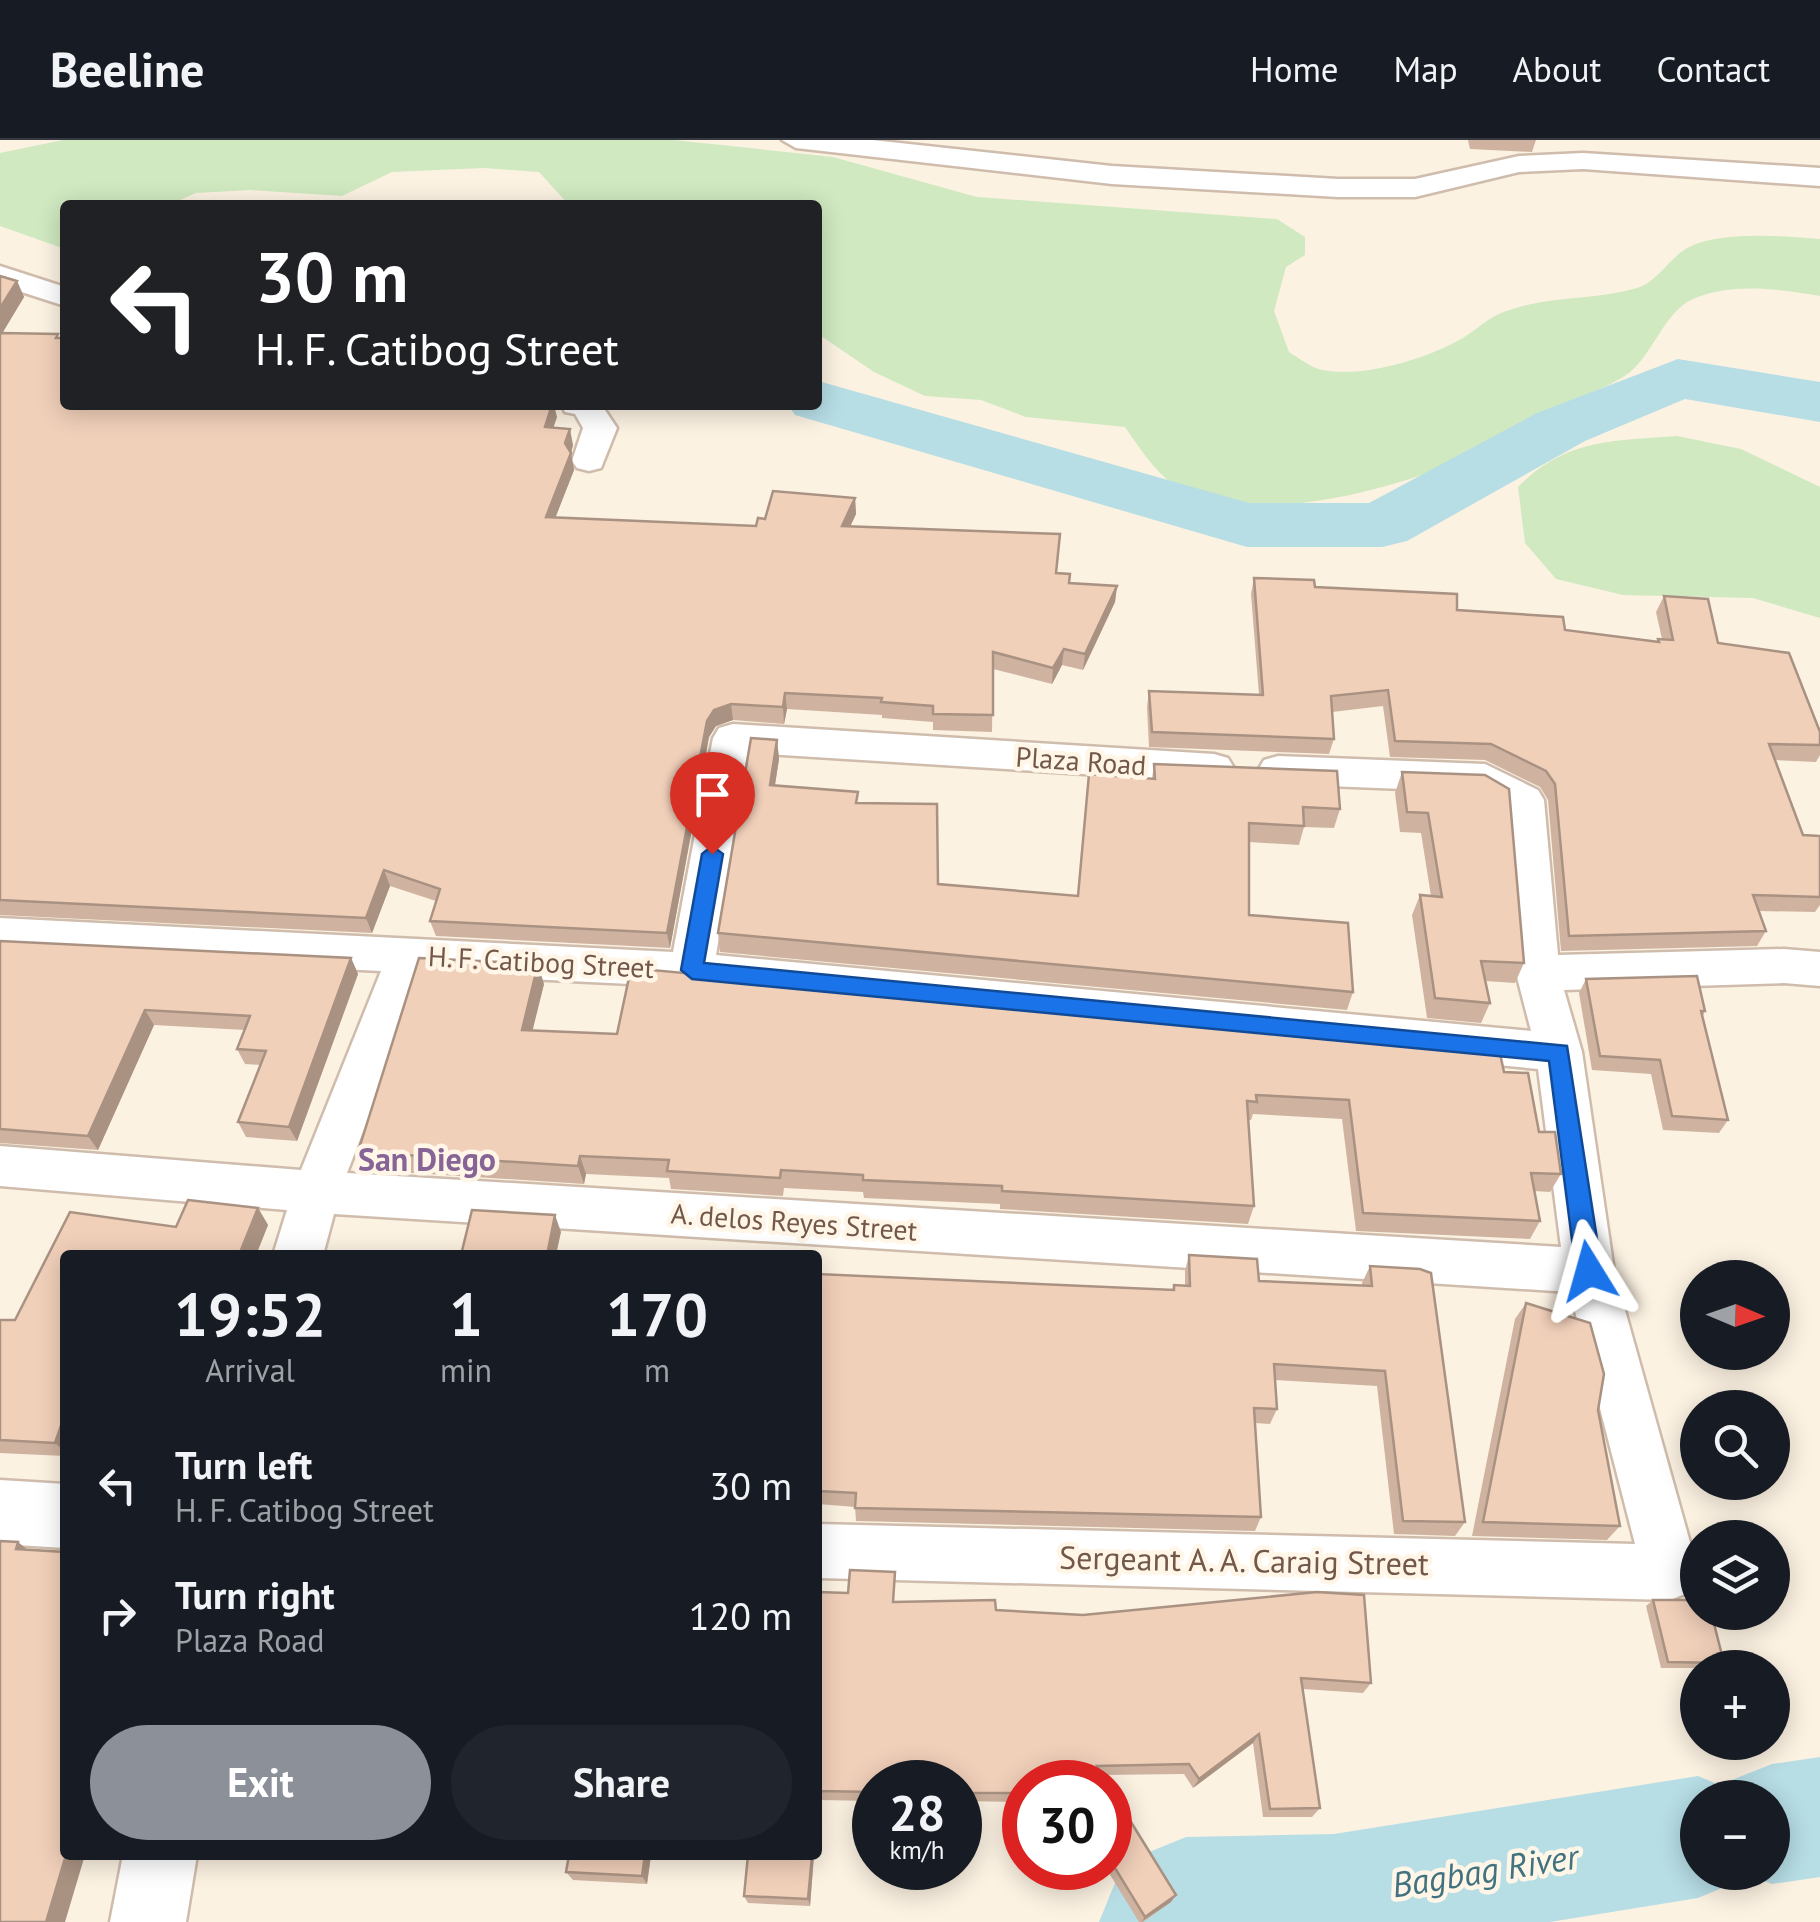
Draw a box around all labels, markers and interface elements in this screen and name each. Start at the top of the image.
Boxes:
text: Beeline [50,38,204,100]
text: Home [1250,46,1339,92]
text: Map [1394,46,1458,92]
text: About [1513,46,1601,92]
text: Contact [1656,46,1770,92]
text: 30 m [255,231,408,321]
icon: left [90,240,220,370]
text: H. F. Catibog Street [255,319,619,377]
street label: Plaza Road [1014,737,1148,784]
pin [670,752,755,855]
icon: arrive [685,767,740,822]
street label: H. F. Catibog Street [427,937,656,986]
district label: San Diego [358,1138,496,1180]
street label: A. delos Reyes Street [670,1194,919,1249]
position arrow [1537,1219,1641,1323]
north arrow [1680,1260,1790,1370]
map controls [1680,1260,1790,1890]
text: 19:52 [174,1275,326,1353]
text: 1 [449,1275,483,1353]
text: 170 [606,1275,708,1353]
text: Arrival [205,1349,295,1391]
text: min [440,1349,492,1391]
text: m [644,1349,670,1391]
button: search [1680,1390,1790,1500]
text: Turn left [175,1440,312,1489]
icon: left [90,1458,145,1513]
text: 30 m [710,1461,792,1510]
text: H. F. Catibog Street [175,1489,434,1531]
button: layers [1680,1520,1790,1630]
street label: Sergeant A. A. Caraig Street [1059,1536,1429,1584]
text: Turn right [175,1570,335,1619]
icon: right [90,1588,145,1643]
text: 120 m [689,1591,792,1640]
text: Plaza Road [175,1619,325,1661]
button: + [1680,1650,1790,1760]
button: Exit [90,1725,431,1840]
button: Share [451,1725,792,1840]
speed limit sign: 30 [1002,1760,1132,1890]
text: 28 [889,1780,945,1845]
button: − [1680,1780,1790,1890]
water label: Bagbag River [1389,1832,1584,1907]
text: km/h [890,1834,944,1866]

